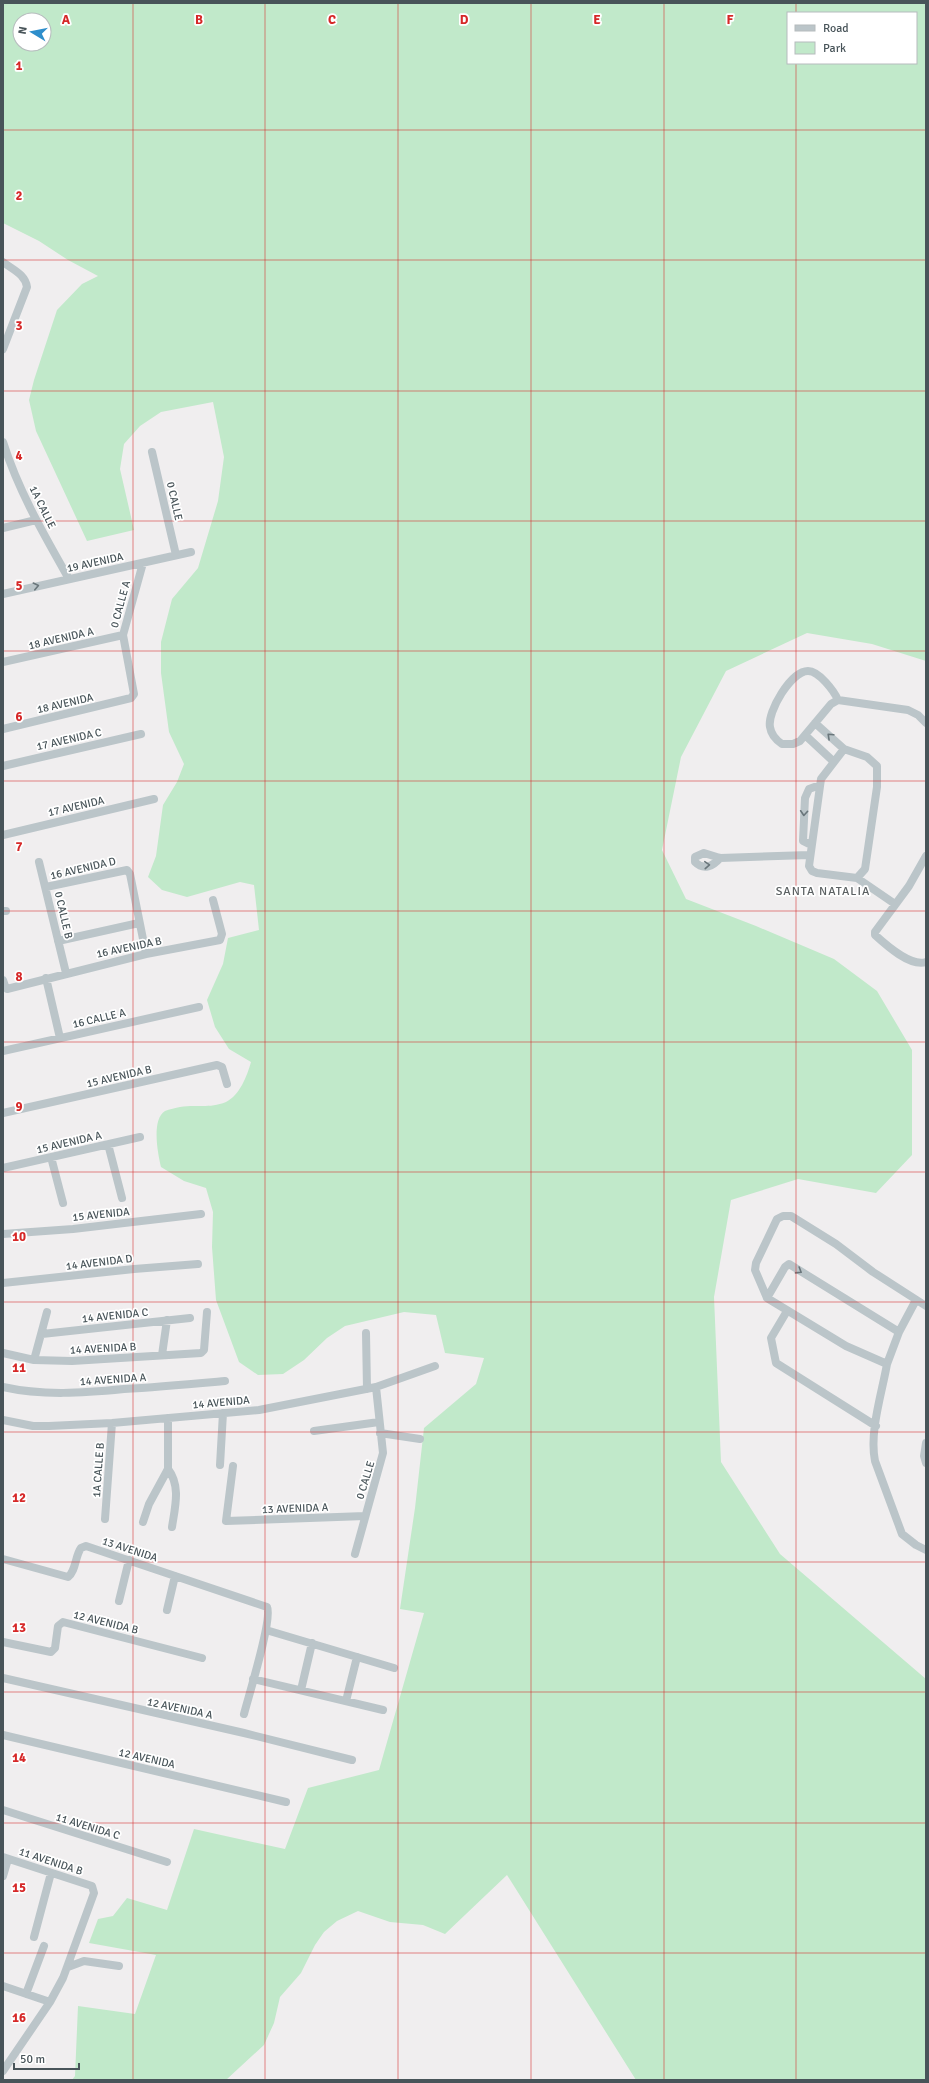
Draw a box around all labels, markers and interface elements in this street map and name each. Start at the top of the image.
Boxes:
north arrow [12,12,52,52]
text: A [62,12,71,28]
text: B [195,12,203,28]
text: C [328,12,336,28]
text: D [460,12,469,28]
text: E [593,12,601,28]
text: F [727,12,734,28]
legend [787,12,917,64]
text: Road [823,21,849,36]
text: N [16,25,30,35]
text: Park [823,41,846,56]
text: 1 [15,58,23,74]
text: 2 [15,188,23,204]
text: 3 [15,318,23,334]
text: 4 [15,448,23,464]
street label: 0 CALLE [164,481,185,522]
street label: 1A CALLE [27,484,58,531]
street label: 19 AVENIDA [66,550,125,575]
text: 5 [15,578,23,594]
street label: 0 CALLE A [108,579,133,629]
one-way arrow [33,583,39,591]
street label: 18 AVENIDA A [27,625,95,652]
street label: 18 AVENIDA [36,691,95,716]
text: 6 [15,709,23,725]
street label: 17 AVENIDA C [35,726,103,753]
one-way arrow [827,734,834,741]
street label: 17 AVENIDA [47,794,106,819]
one-way arrow [799,810,808,816]
text: 7 [15,839,23,855]
street label: 16 AVENIDA D [49,855,117,882]
one-way arrow [703,861,710,870]
district label: SANTA NATALIA [776,884,870,899]
street label: 0 CALLE B [52,890,75,940]
street label: 16 AVENIDA B [95,934,163,961]
text: 8 [15,969,23,985]
street label: 16 CALLE A [71,1006,127,1031]
street label: 15 AVENIDA B [85,1063,153,1090]
text: 9 [15,1099,23,1115]
street label: 15 AVENIDA A [35,1129,103,1156]
street label: 15 AVENIDA [72,1205,131,1224]
text: 10 [12,1229,26,1245]
street label: 14 AVENIDA D [65,1252,133,1273]
one-way arrow [795,1266,802,1273]
street label: 14 AVENIDA C [81,1306,149,1325]
street label: 14 AVENIDA B [69,1340,137,1357]
text: 11 [12,1360,26,1376]
street label: 14 AVENIDA A [79,1371,147,1388]
street label: 14 AVENIDA [192,1393,250,1411]
street label: 1A CALLE B [90,1442,107,1498]
street label: 0 CALLE [354,1459,377,1501]
text: 12 [12,1490,26,1506]
street label: 13 AVENIDA A [262,1501,329,1516]
street label: 13 AVENIDA [101,1534,159,1565]
street label: 12 AVENIDA B [72,1608,140,1637]
text: 13 [12,1620,26,1636]
street label: 12 AVENIDA A [146,1695,214,1722]
street label: 12 AVENIDA [117,1746,177,1771]
text: 14 [12,1750,26,1766]
street label: 11 AVENIDA C [54,1811,122,1843]
street label: 11 AVENIDA B [17,1845,85,1878]
text: 15 [12,1880,26,1896]
text: 16 [12,2010,26,2026]
scale bar [14,2045,79,2071]
text: 50 m [20,2052,45,2067]

